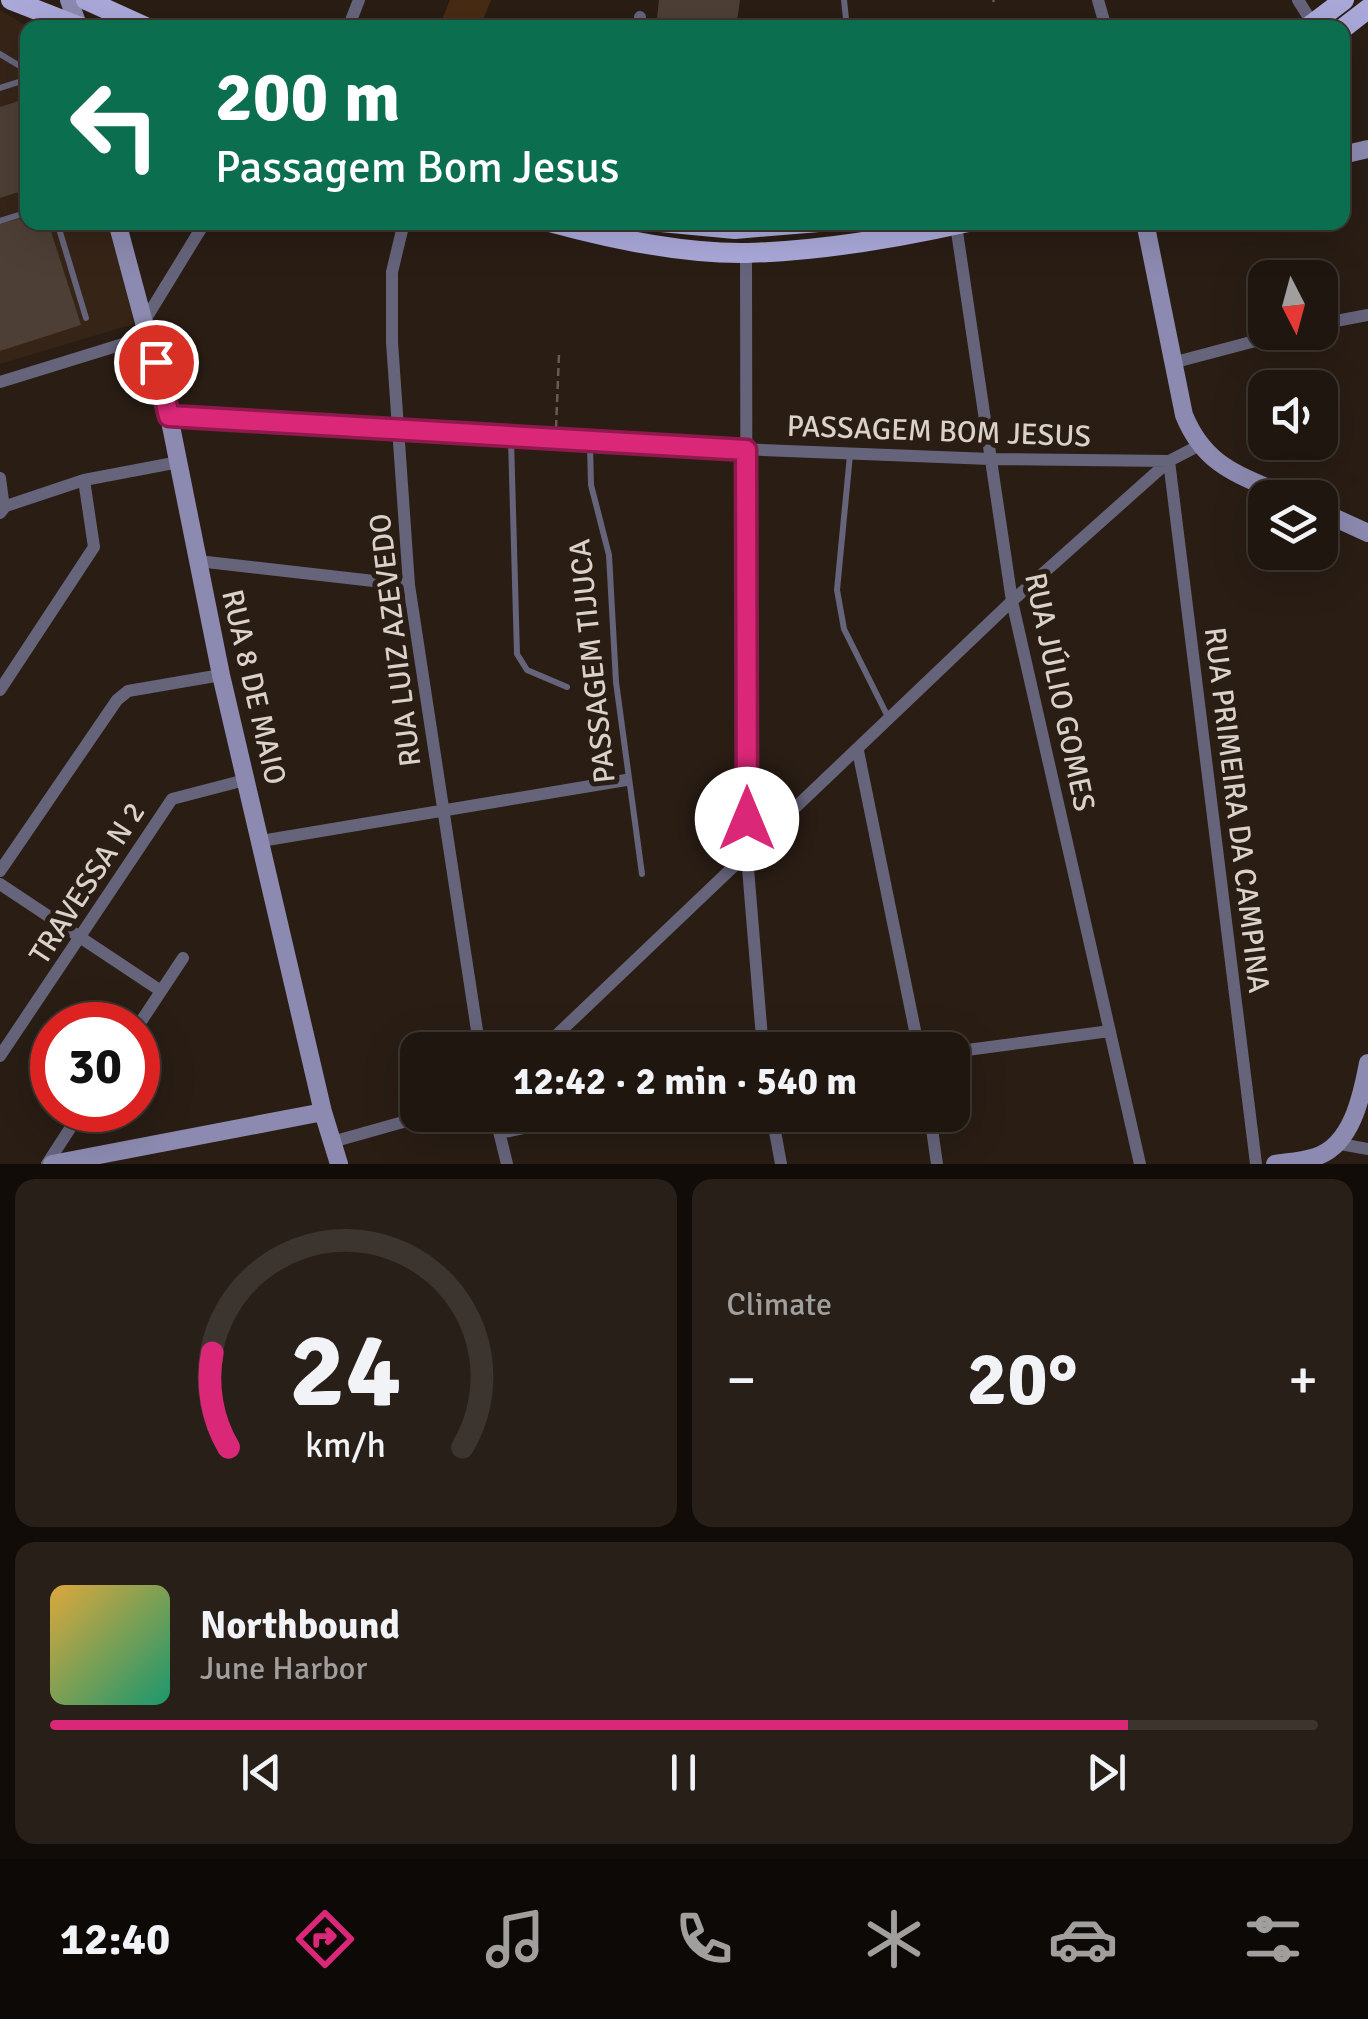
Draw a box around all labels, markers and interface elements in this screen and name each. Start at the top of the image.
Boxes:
text: 200 m [215,54,400,140]
icon: left [50,60,180,190]
text: Passagem Bom Jesus [215,140,620,195]
north arrow [1248,260,1338,350]
map controls [1248,260,1338,570]
pin [114,320,199,405]
icon: arrive [129,335,184,390]
button: sound [1248,370,1338,460]
street label: PASSAGEM BOM JESUS [786,408,1092,455]
button: layers [1248,480,1338,570]
street label: RUA LUIZ AZEVEDO [362,511,429,769]
street label: PASSAGEM TIJUCA [561,537,624,785]
street label: RUA JÚLIO GOMES [1016,569,1103,815]
street label: RUA 8 DE MAIO [213,586,294,788]
street label: RUA PRIMEIRA DA CAMPINA [1196,625,1277,995]
position arrow [695,767,799,871]
street label: TRAVESSA N 2 [21,796,153,971]
speed limit sign: 30 [30,1002,160,1132]
text: 12:42 · 2 min · 540 m [513,1058,857,1105]
text: Climate [727,1285,832,1324]
text: 24 [290,1307,402,1435]
text: 20° [967,1333,1078,1426]
text: − [727,1346,756,1414]
text: + [1288,1346,1318,1414]
text: km/h [305,1423,386,1467]
text: Northbound [200,1602,400,1649]
text: June Harbor [200,1649,367,1688]
icon: previous [234,1745,289,1800]
icon: pause [656,1745,711,1800]
icon: next [1079,1745,1134,1800]
icon: directions [290,1904,360,1974]
icon: music [480,1904,550,1974]
icon: phone [669,1904,739,1974]
icon: climate [859,1904,929,1974]
icon: car [1048,1904,1118,1974]
icon: filters [1238,1904,1308,1974]
text: 12:40 [60,1912,170,1967]

